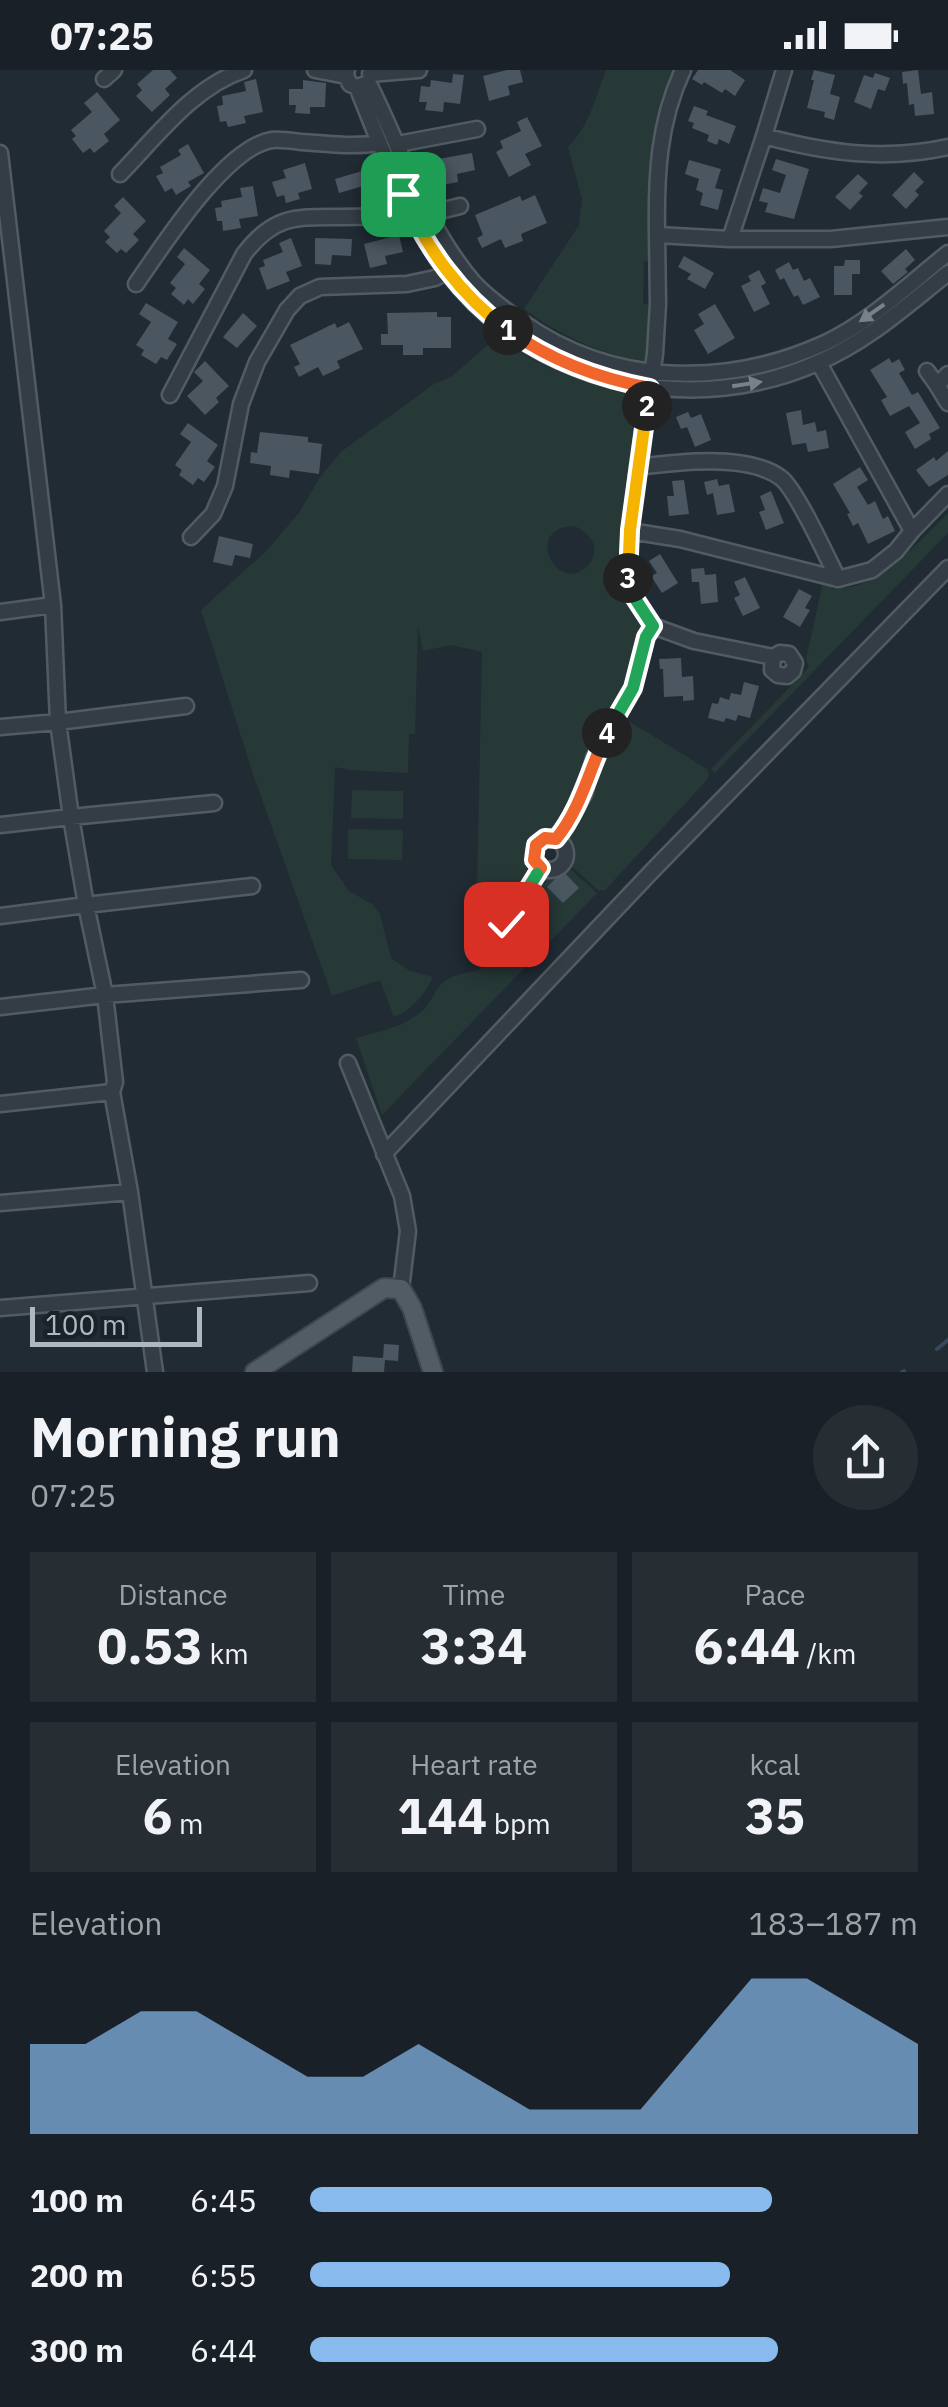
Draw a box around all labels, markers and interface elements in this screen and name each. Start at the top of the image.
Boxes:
text: 07:25 [50,11,154,60]
pin [361,152,446,237]
icon: arrive [376,167,431,222]
one-way arrow [859,303,885,323]
pin: 1 [483,305,533,355]
text: 1 [500,311,516,348]
one-way arrow [732,376,764,391]
pin: 2 [622,381,672,431]
text: 2 [639,387,655,424]
pin: 3 [603,553,653,603]
text: 3 [620,559,636,596]
pin: 4 [582,708,632,758]
text: 4 [599,714,615,751]
pin [464,882,549,967]
icon: check [479,897,534,952]
scale bar [30,1302,202,1346]
text: 100 m [45,1306,126,1343]
text: Morning run [30,1401,341,1472]
button: share [813,1405,918,1510]
text: 07:25 [30,1474,116,1516]
text: Distance [118,1576,228,1613]
text: Time [443,1576,505,1613]
text: Pace [745,1576,805,1613]
text: 0.53 [97,1613,203,1678]
text: 3:34 [421,1613,527,1678]
text: 6:44 [693,1613,800,1678]
text: km [203,1635,249,1672]
text: /km [800,1635,857,1672]
text: Elevation [115,1746,231,1783]
text: Heart rate [410,1746,538,1783]
text: kcal [750,1746,800,1783]
text: 6 [142,1783,172,1848]
text: 144 [397,1783,487,1848]
text: 35 [745,1783,805,1848]
text: m [172,1805,204,1842]
text: bpm [487,1805,551,1842]
text: Elevation [30,1902,163,1944]
text: 183–187 m [748,1902,918,1944]
text: 100 m [30,2179,124,2221]
text: 6:45 [190,2179,257,2221]
text: 200 m [30,2254,124,2296]
text: 6:55 [190,2254,257,2296]
text: 300 m [30,2329,124,2371]
text: 6:44 [190,2329,257,2371]

